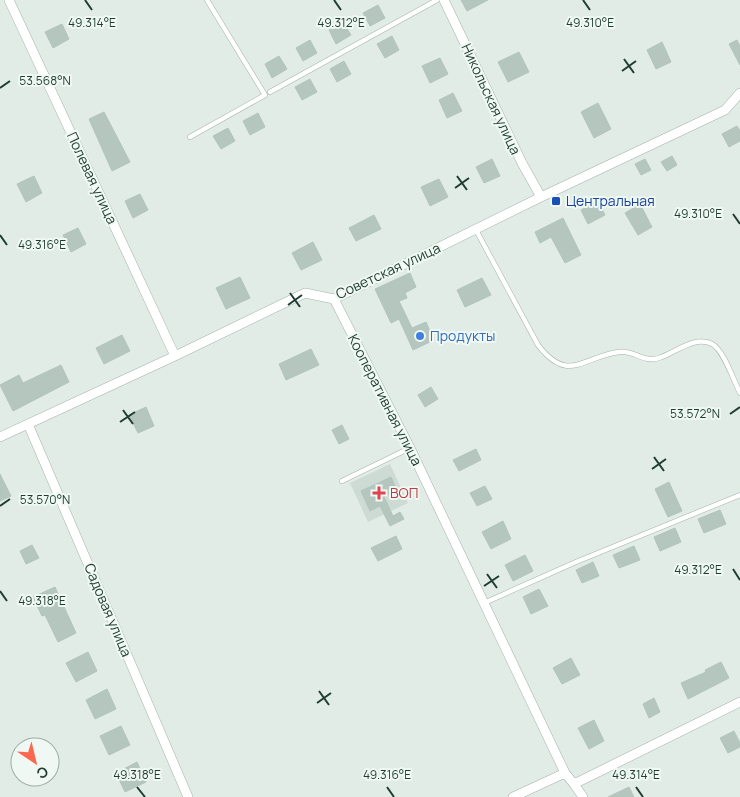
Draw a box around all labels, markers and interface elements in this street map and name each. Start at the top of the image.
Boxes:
text: 49.314°E [68,14,116,31]
text: 49.312°E [317,14,365,31]
text: 49.310°E [566,14,614,31]
street label: Никольская улица [457,40,526,158]
text: 53.568°N [19,72,71,89]
street label: Полевая улица [63,129,122,227]
place label: Центральная [566,191,655,210]
marker: Центральная [550,195,562,207]
text: 49.310°E [674,205,722,222]
text: 49.316°E [18,236,66,253]
street label: Советская улица [332,238,443,303]
place label: Продукты [430,326,495,345]
marker: Продукты [414,330,426,342]
street label: Кооперативная улица [344,331,427,469]
text: 53.572°N [670,405,720,422]
place label: ВОП [390,483,418,502]
marker: ВОП [372,486,386,500]
text: 53.570°N [20,491,70,508]
street label: Садовая улица [80,560,137,659]
text: 49.312°E [674,561,722,578]
text: 49.318°E [18,592,66,609]
north arrow [10,737,60,787]
text: С [33,762,52,784]
text: 49.318°E [113,766,161,783]
text: 49.316°E [363,766,411,783]
text: 49.314°E [612,766,660,783]

